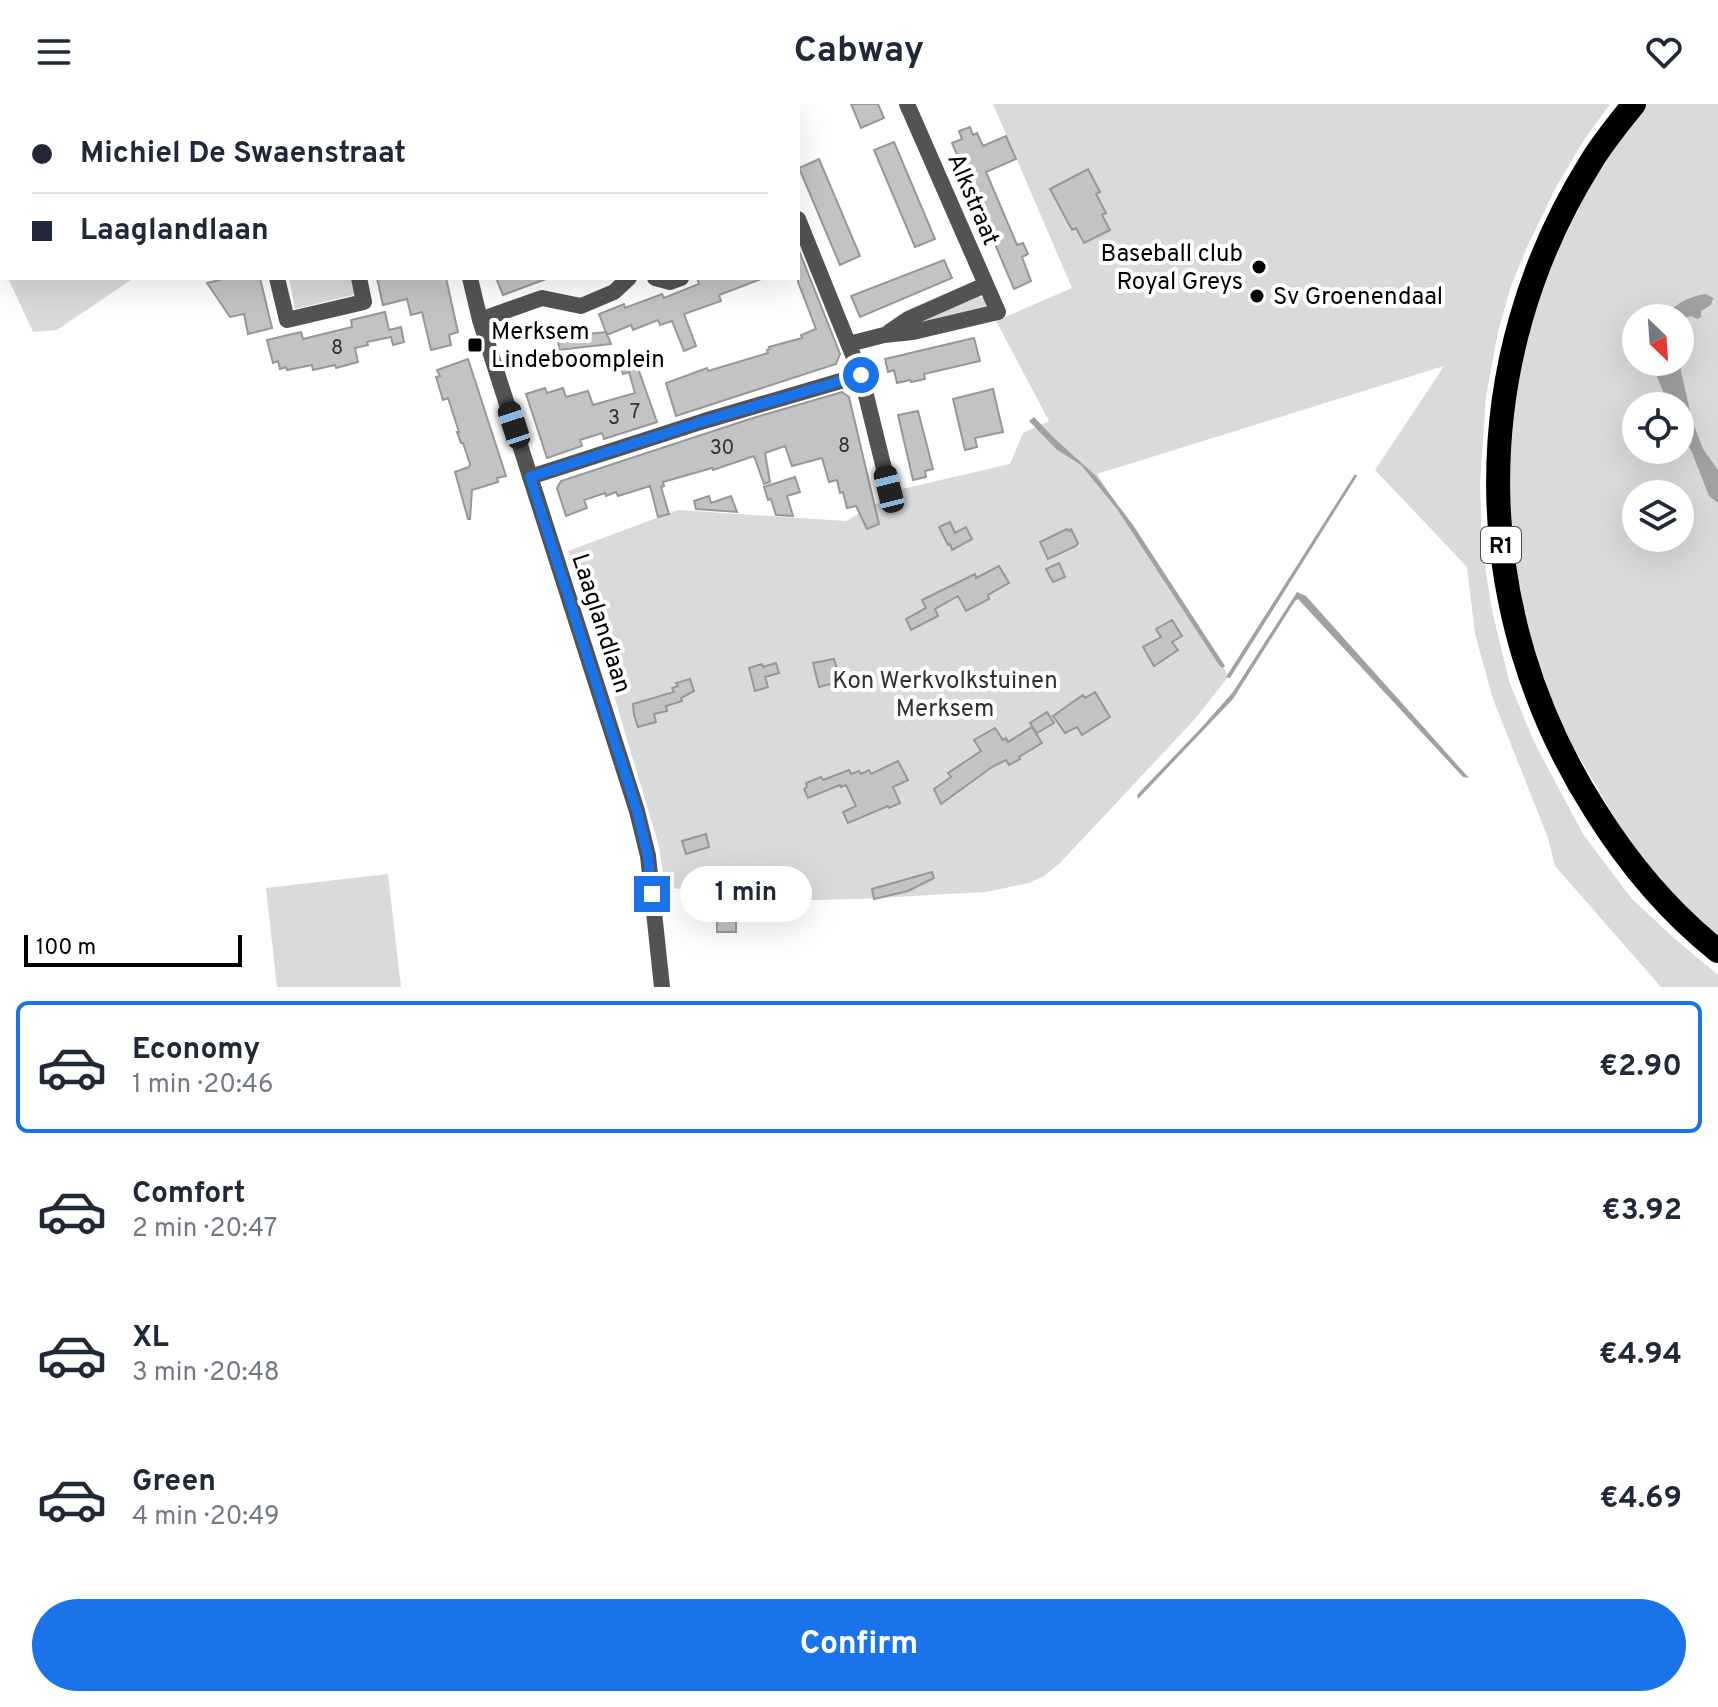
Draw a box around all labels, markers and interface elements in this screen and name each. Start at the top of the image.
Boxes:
text: Cabway [794,29,924,75]
icon: menu [32,30,76,74]
icon: heart [1642,30,1686,74]
text: Michiel De Swaenstraat [80,136,406,173]
street label: Alkstraat [939,149,1005,250]
text: Laaglandlaan [80,213,269,250]
place label: Baseball club Royal Greys [1101,240,1243,298]
marker: Baseball club Royal Greys [1250,258,1268,276]
place label: Sv Groenendaal [1273,283,1443,313]
marker: Sv Groenendaal [1248,287,1266,305]
north arrow [1622,304,1694,376]
map controls [1622,304,1694,552]
place label: Merksem Lindeboomplein [491,318,665,376]
house number: 8 [331,336,343,362]
marker: Merksem Lindeboomplein [466,336,484,354]
route start [843,357,879,393]
button: locate [1622,392,1694,464]
car [495,398,533,452]
house number: 7 [630,400,640,426]
house number: 3 [608,406,620,432]
house number: 8 [838,434,850,460]
house number: 30 [710,436,734,462]
car [872,463,906,515]
button: layers [1622,480,1694,552]
road number: R1 [1481,527,1521,563]
street label: Laaglandlaan [563,550,637,697]
park label: Kon Werkvolkstuinen Merksem [832,667,1058,725]
callout: 1 min [680,866,812,922]
route end [634,876,670,912]
text: 1 min [715,877,777,910]
scale bar [24,931,242,967]
text: 100 m [36,935,96,962]
icon: car [36,1031,108,1103]
text: Economy [132,1032,260,1069]
text: €2.90 [1599,1049,1682,1086]
text: 1 min · 20:46 [132,1069,273,1102]
icon: car [36,1175,108,1247]
text: Comfort [132,1176,245,1213]
text: €3.92 [1602,1193,1682,1230]
text: 2 min · 20:47 [132,1213,277,1246]
icon: car [36,1319,108,1391]
text: XL [132,1320,169,1357]
text: €4.94 [1599,1337,1682,1374]
text: 3 min · 20:48 [132,1357,280,1390]
icon: car [36,1463,108,1535]
text: Green [132,1464,216,1501]
text: €4.69 [1600,1481,1682,1518]
text: 4 min · 20:49 [132,1501,279,1534]
button: Confirm [32,1599,1686,1691]

